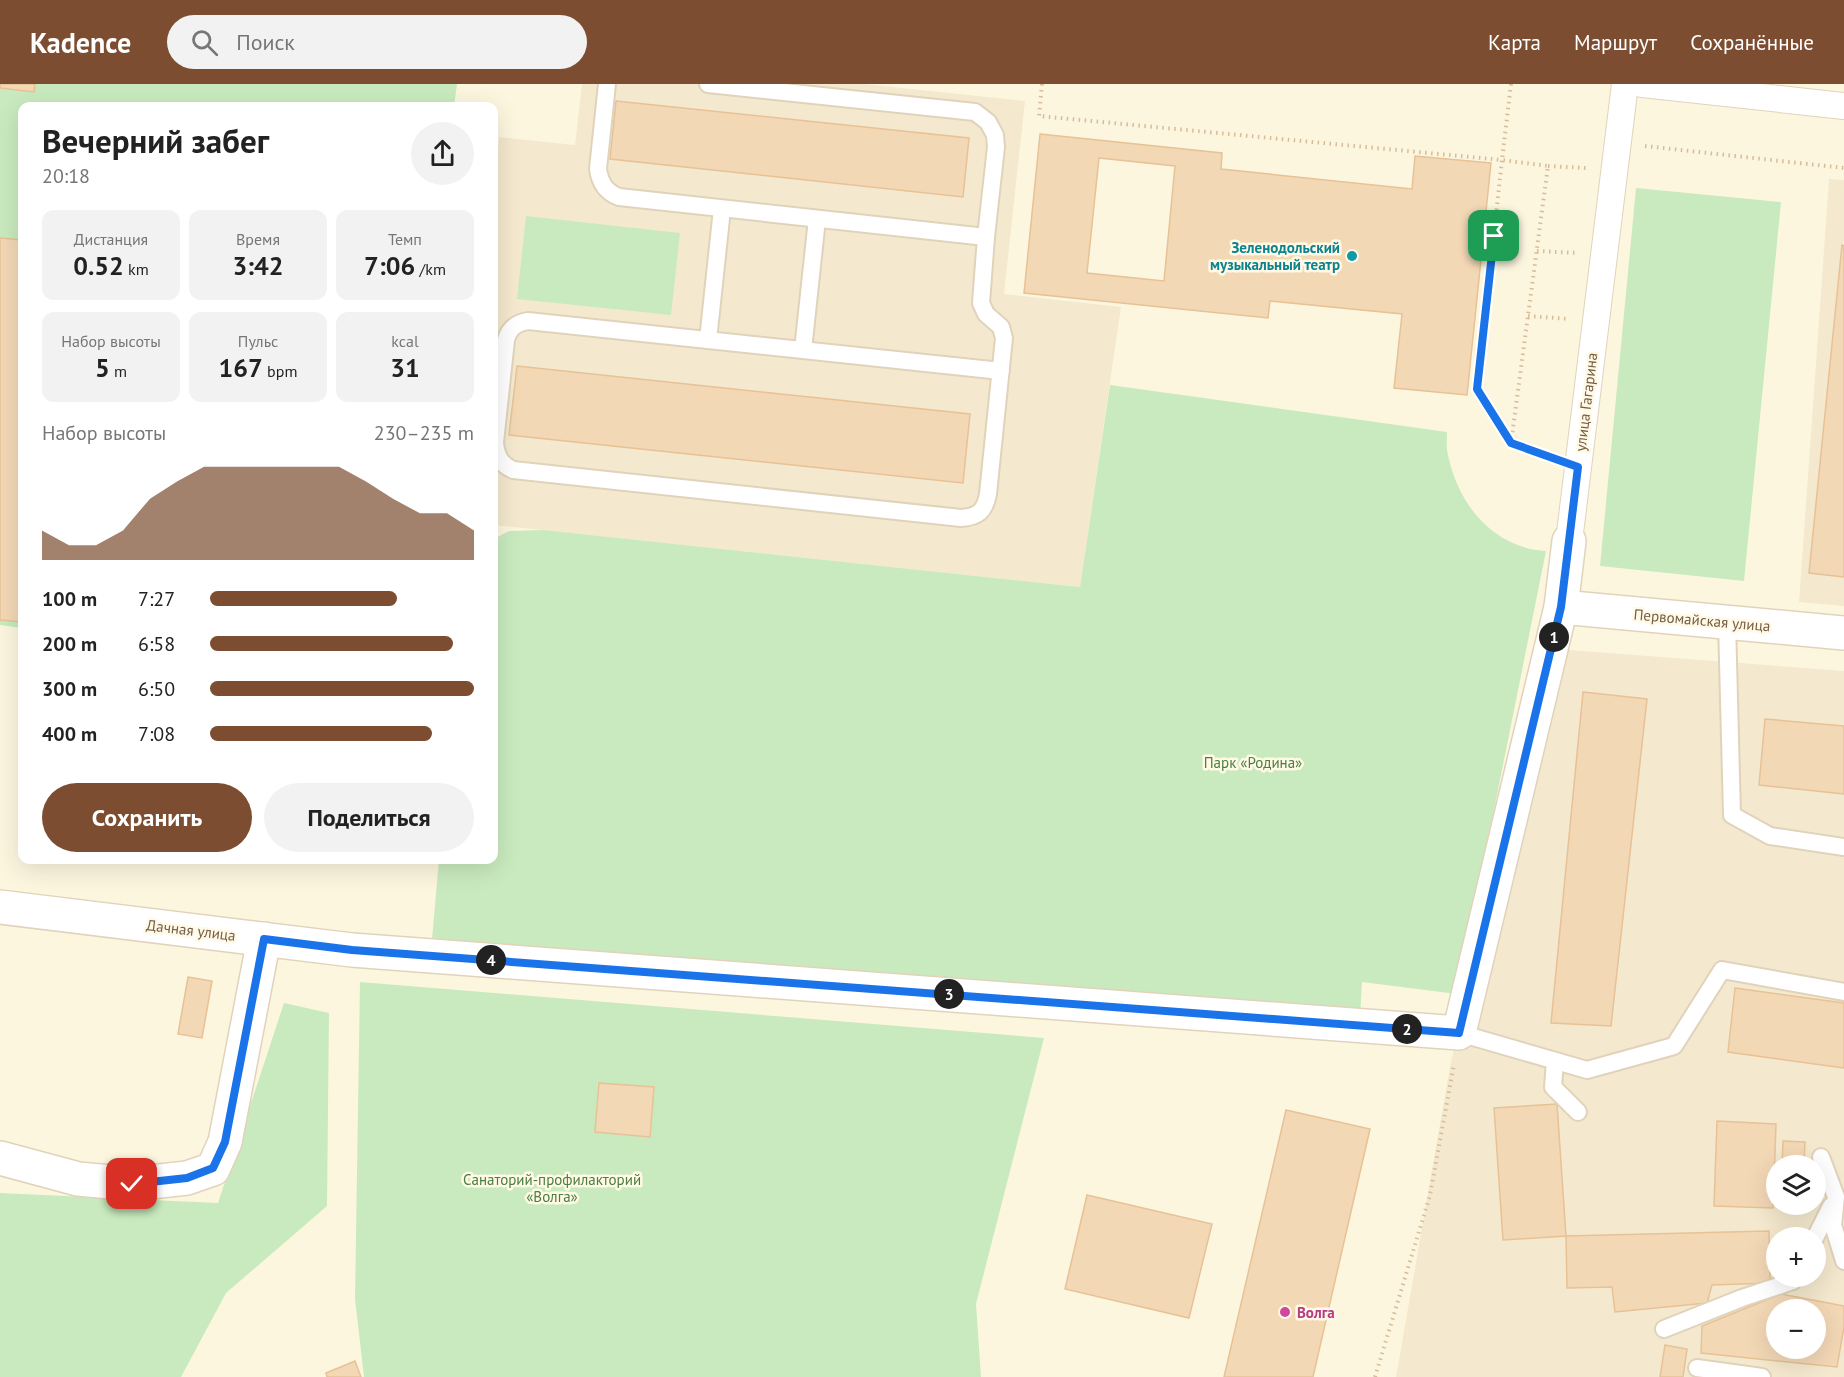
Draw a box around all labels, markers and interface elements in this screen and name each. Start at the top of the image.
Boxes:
search box [167,15,587,69]
text: Kadence [30,24,131,61]
icon: search [188,26,221,59]
text: Поиск [236,28,295,56]
text: Карта [1488,29,1541,56]
text: Маршрут [1574,29,1657,56]
text: Сохранённые [1690,29,1814,56]
text: Вечерний забег [42,119,269,162]
button: share [411,122,474,185]
text: 20:18 [42,163,90,189]
pin [1468,210,1519,261]
icon: arrive [1477,219,1510,252]
text: Дистанция [74,229,148,249]
text: Время [236,229,280,249]
text: Темп [388,229,422,249]
place label: Зеленодольский музыкальный театр [1210,238,1340,274]
text: 0.52 [73,249,124,282]
text: 3:42 [232,249,284,282]
text: 7:06 [364,249,415,282]
marker: Зеленодольский музыкальный театр [1345,249,1359,263]
text: km [124,259,149,279]
text: /km [415,259,446,279]
text: Набор высоты [61,331,161,351]
text: Пульс [238,331,278,351]
text: kcal [391,331,419,351]
text: 5 [95,351,110,384]
text: 167 [219,351,263,384]
text: 31 [390,351,420,384]
street label: улица Гагарина [1571,352,1601,452]
text: m [110,361,127,381]
text: bpm [263,361,297,381]
text: Набор высоты [42,420,166,446]
text: 230–235 m [374,420,474,446]
text: 100 m [42,586,97,612]
text: 7:27 [138,586,175,612]
street label: Первомайская улица [1633,605,1771,635]
pin: 1 [1539,622,1569,652]
text: 1 [1549,627,1559,647]
text: 200 m [42,631,97,657]
text: 6:58 [138,631,175,657]
text: 300 m [42,676,97,702]
text: 6:50 [138,676,175,702]
text: 400 m [42,721,97,747]
text: 7:08 [138,721,175,747]
park label: Парк «Родина» [1204,753,1302,772]
button: Сохранить [42,783,252,852]
button: Поделиться [264,783,474,852]
street label: Дачная улица [145,915,237,945]
pin: 4 [476,945,506,975]
text: 4 [486,950,496,970]
pin: 3 [934,979,964,1009]
text: 3 [944,984,954,1004]
pin: 2 [1392,1014,1422,1044]
text: 2 [1402,1019,1412,1039]
map controls [1766,1155,1826,1359]
button: layers [1766,1155,1826,1215]
pin [106,1158,157,1209]
icon: check [115,1167,148,1200]
park label: Санаторий-профилакторий «Волга» [463,1170,641,1206]
button: + [1766,1227,1826,1287]
button: − [1766,1299,1826,1359]
place label: Волга [1297,1303,1335,1322]
marker: Волга [1278,1305,1292,1319]

